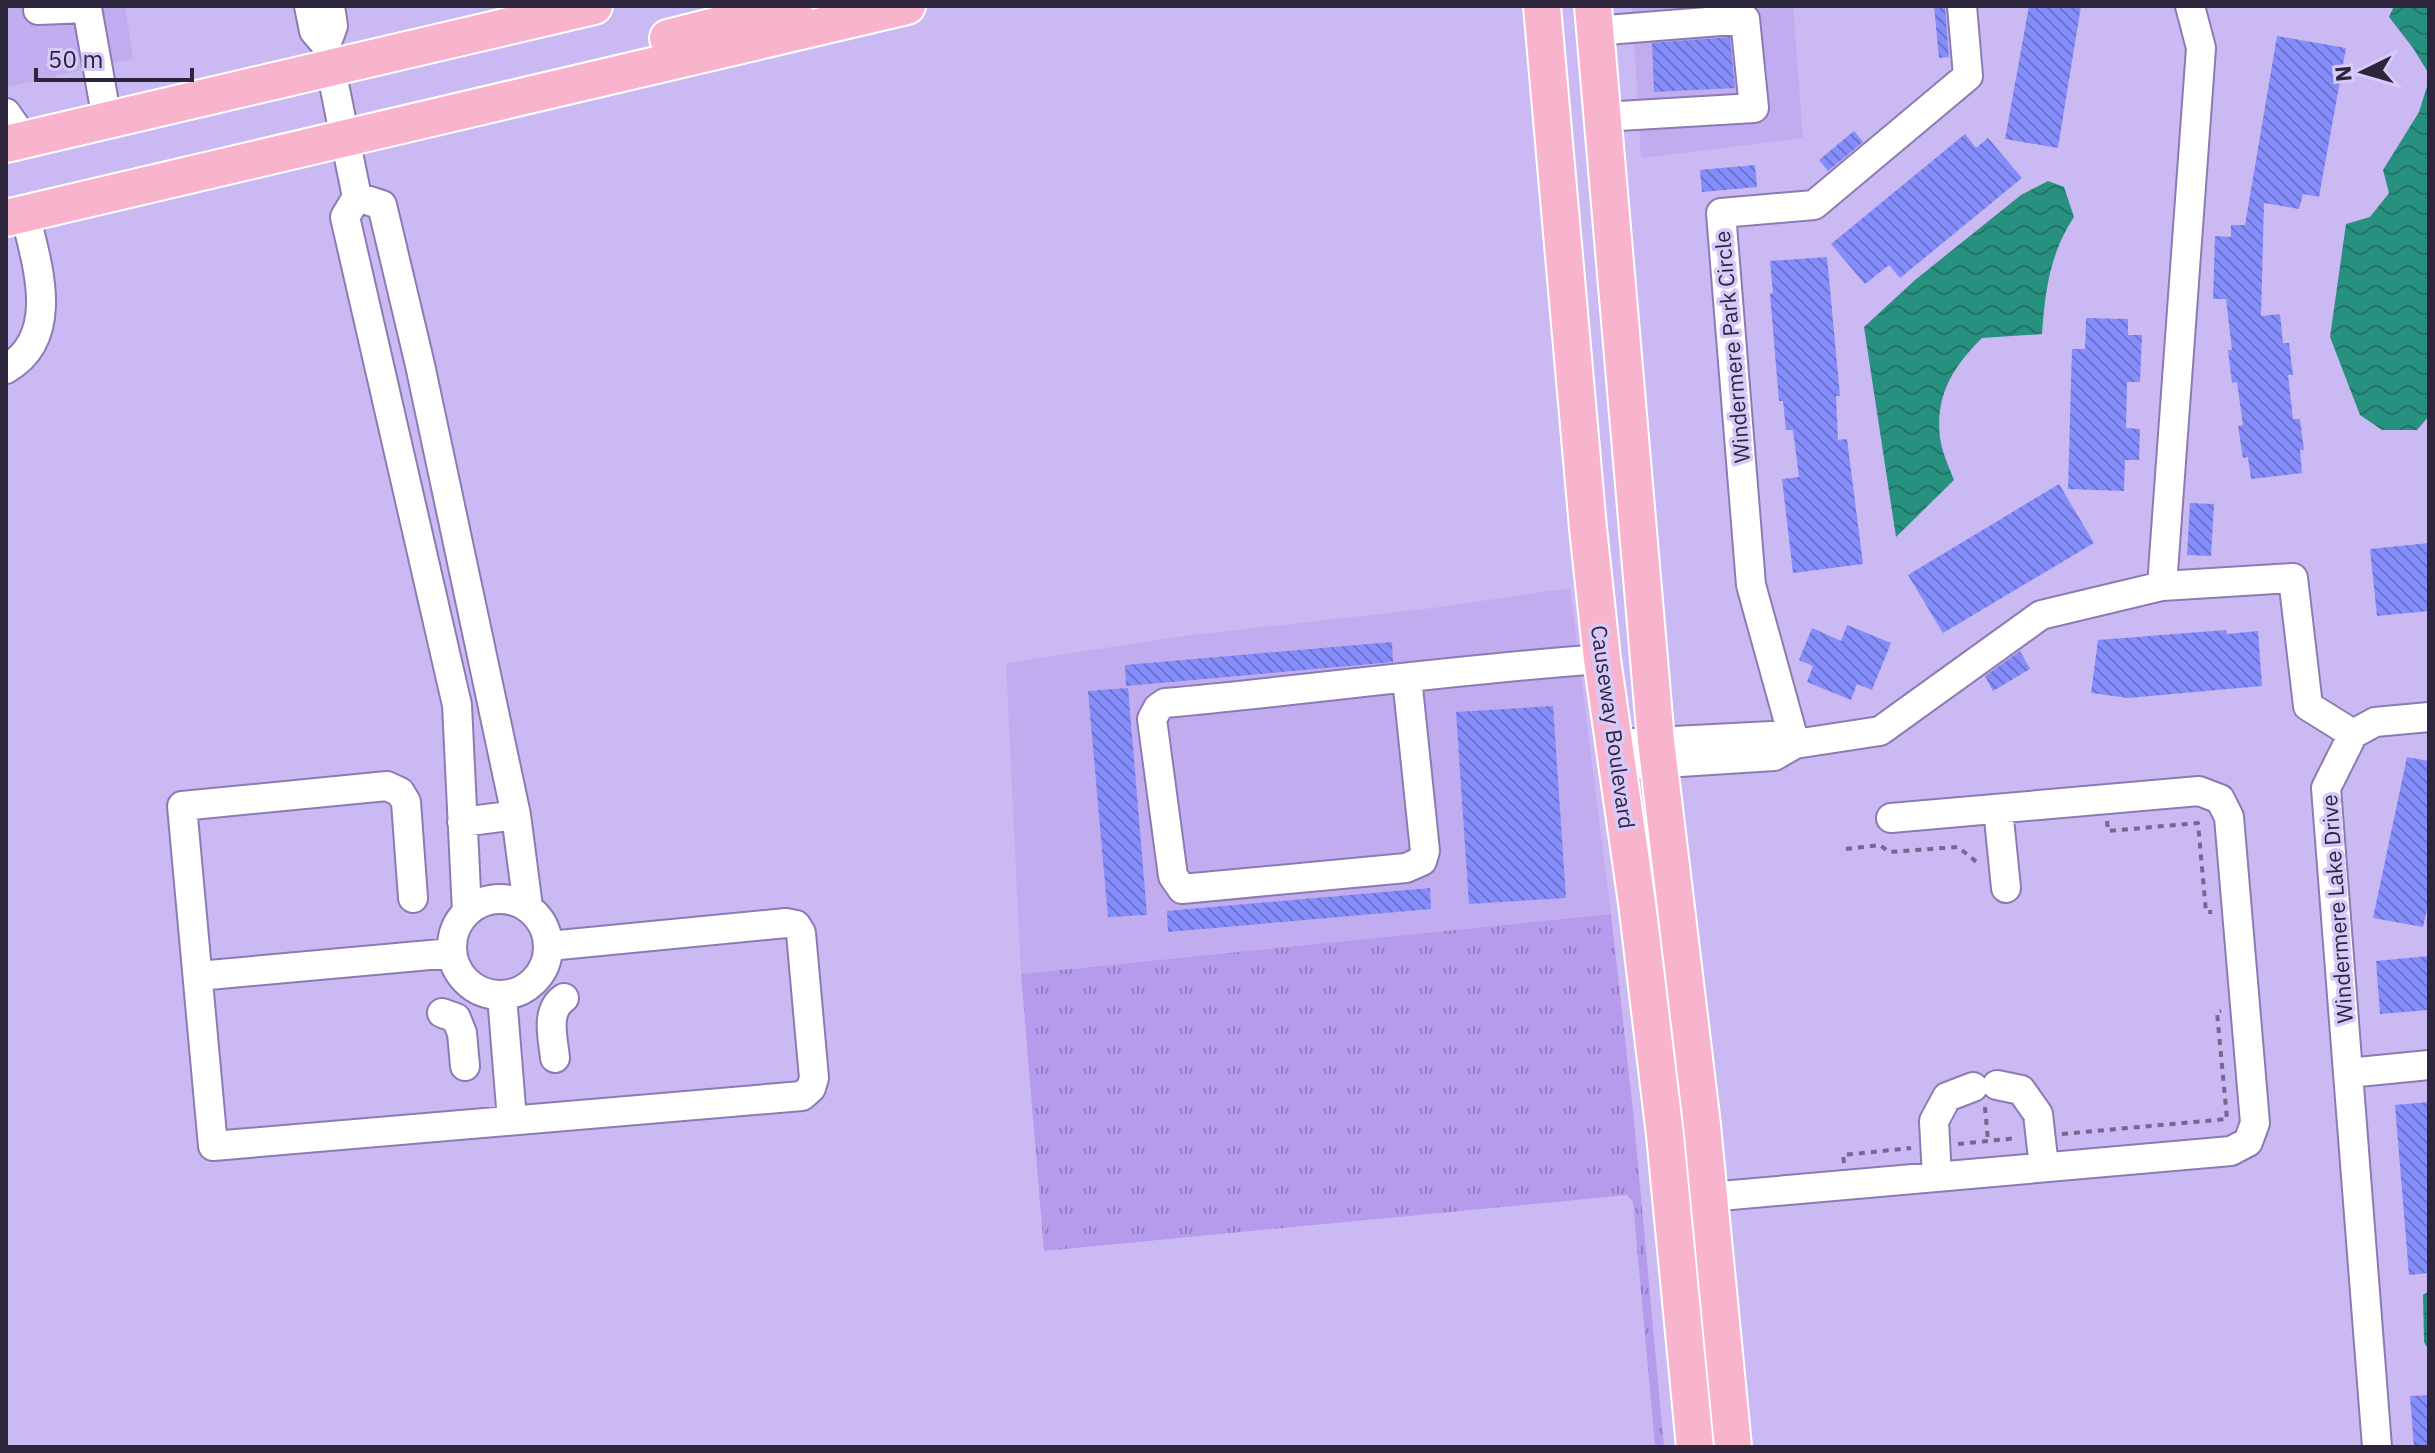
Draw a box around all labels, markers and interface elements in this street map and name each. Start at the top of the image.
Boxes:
scale bar [36,32,192,82]
north arrow [2323,32,2403,112]
text: 50 m [48,43,103,75]
text: N [2327,65,2358,83]
street label: Windermere Park Circle [1707,230,1756,464]
street label: Causeway Boulevard [1585,623,1642,831]
street label: Windermere Lake Drive [2314,794,2359,1024]

